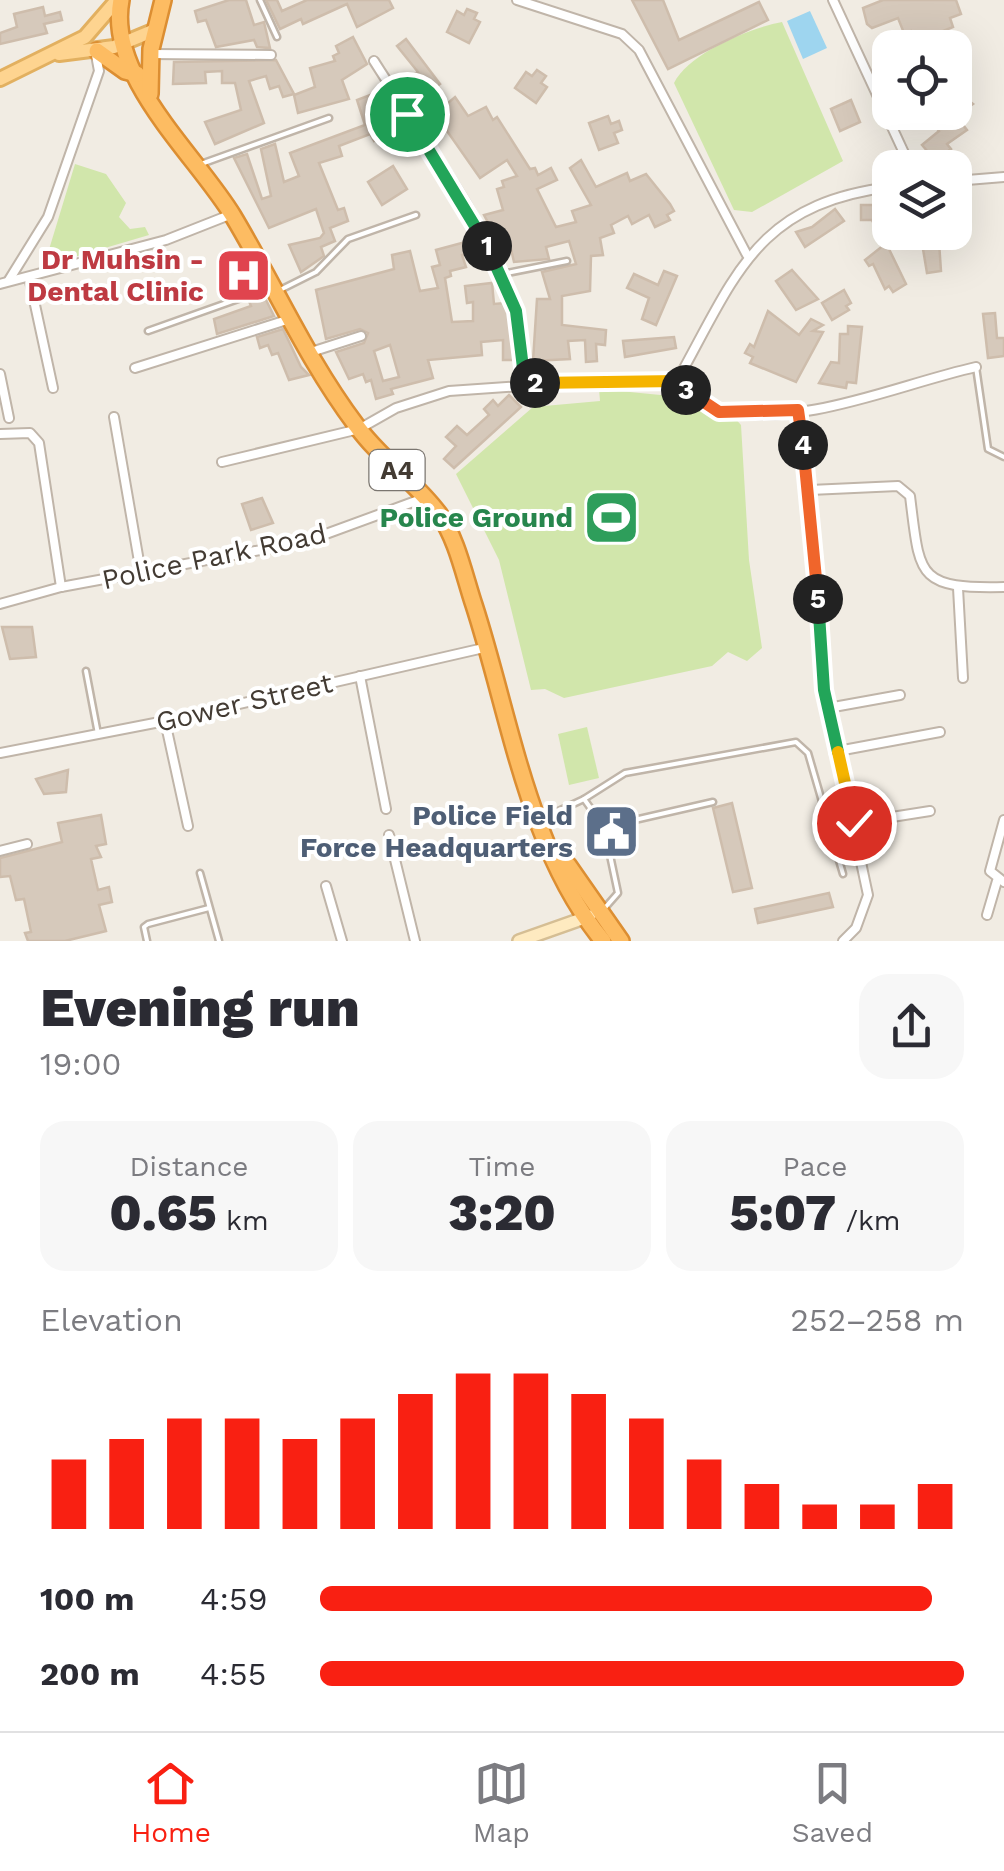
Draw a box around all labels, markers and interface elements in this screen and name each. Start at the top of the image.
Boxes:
map controls [872,30,972,250]
button: locate [872,30,972,130]
pin [365,72,450,157]
icon: arrive [380,87,435,142]
button: layers [872,150,972,250]
pin: 1 [462,221,512,271]
text: 1 [481,229,493,262]
place label: Dr Muhsin - Dental Clinic [27,243,204,308]
hospital icon: Dr Muhsin - Dental Clinic [213,245,273,305]
pin: 2 [510,358,560,408]
pin: 3 [661,365,711,415]
text: 2 [527,366,543,399]
text: 3 [678,373,694,406]
pin: 4 [778,420,828,470]
text: 4 [794,428,812,461]
road number: A4 [370,450,424,490]
sports icon: Police Ground [582,487,642,547]
place label: Police Ground [379,501,573,534]
street label: Police Park Road [99,517,329,596]
pin: 5 [793,574,843,624]
text: 5 [810,582,826,615]
street label: Gower Street [153,666,336,739]
pin [812,781,897,866]
icon: check [827,796,882,851]
place label: Police Field Force Headquarters [300,799,573,864]
public building icon: Police Field Force Headquarters [582,801,642,861]
button: share [859,974,964,1079]
text: Evening run [40,975,360,1039]
text: 19:00 [40,1045,122,1083]
text: Distance [129,1150,249,1183]
text: Time [469,1150,535,1183]
text: Pace [783,1150,847,1183]
text: 0.65 [109,1183,217,1242]
text: 3:20 [448,1183,556,1242]
text: 5:07 [729,1183,836,1242]
text: km [217,1204,269,1237]
text: /km [836,1204,901,1237]
text: Elevation [40,1301,183,1339]
text: 252–258 m [790,1301,964,1339]
text: 100 m [40,1580,134,1618]
text: 4:59 [200,1580,267,1618]
text: 200 m [40,1655,140,1693]
text: 4:55 [200,1655,266,1693]
tab: Home [131,1756,211,1849]
tab: Map [473,1756,530,1849]
tab: Saved [792,1756,873,1849]

